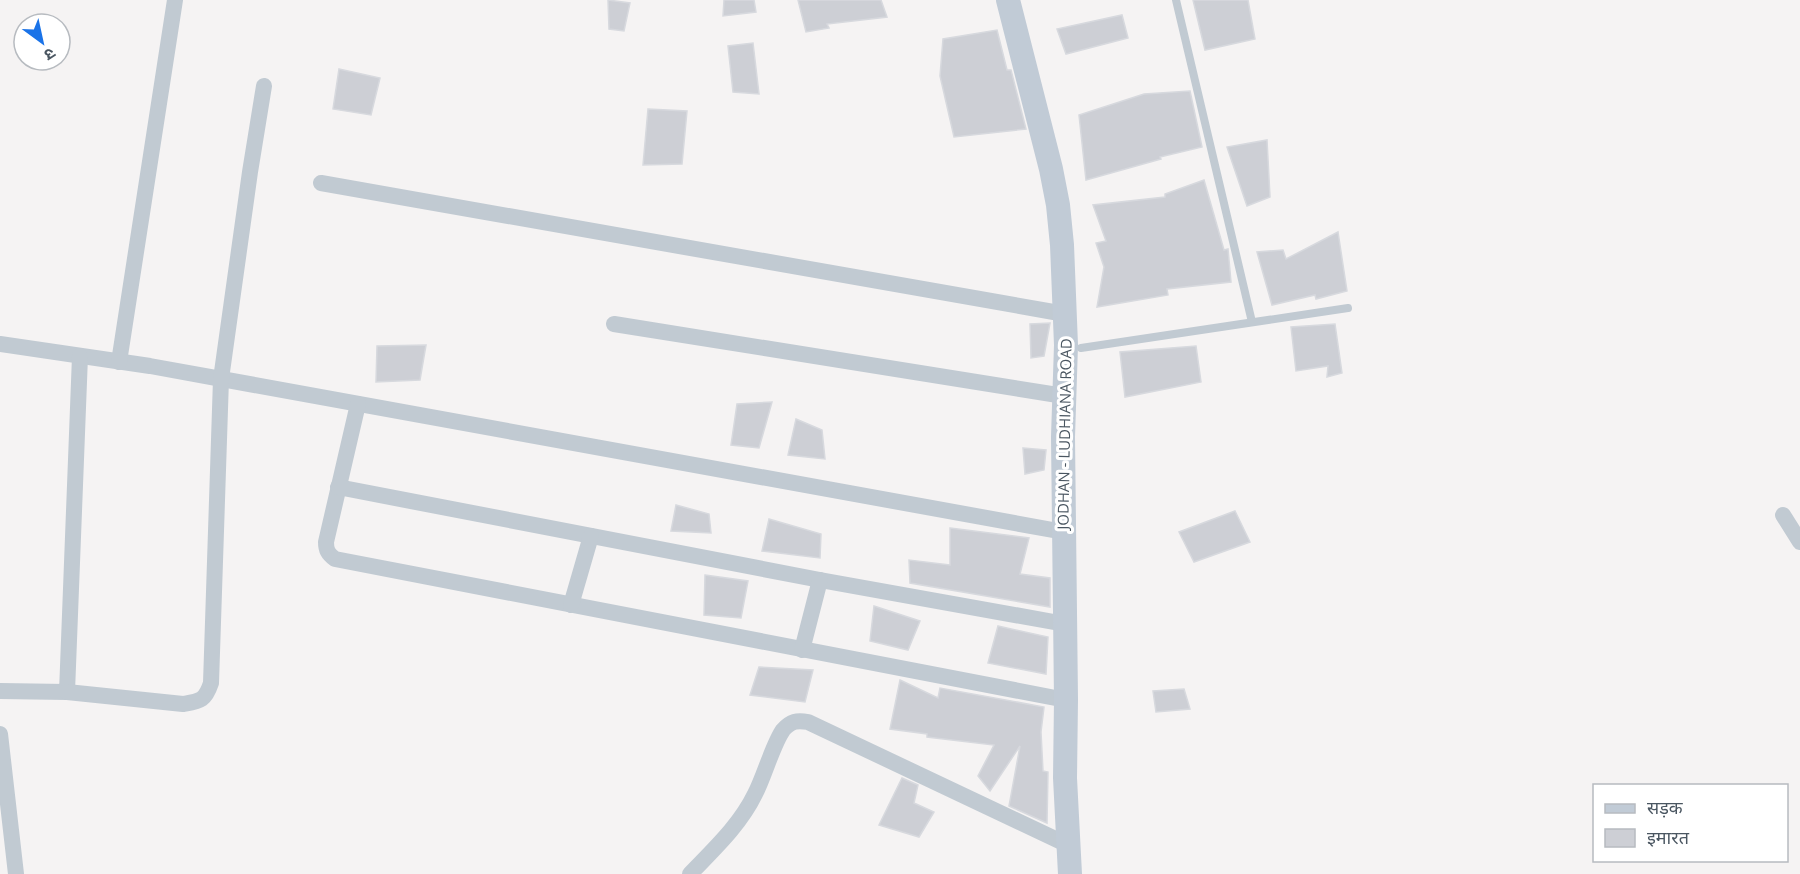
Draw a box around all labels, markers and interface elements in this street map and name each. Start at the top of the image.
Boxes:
north arrow [12,12,72,72]
text: उ [40,43,60,67]
street label: JODHAN - LUDHIANA ROAD [1052,338,1076,532]
legend [1593,784,1788,862]
text: सड़क [1647,795,1684,819]
text: इमारत [1647,825,1690,849]

